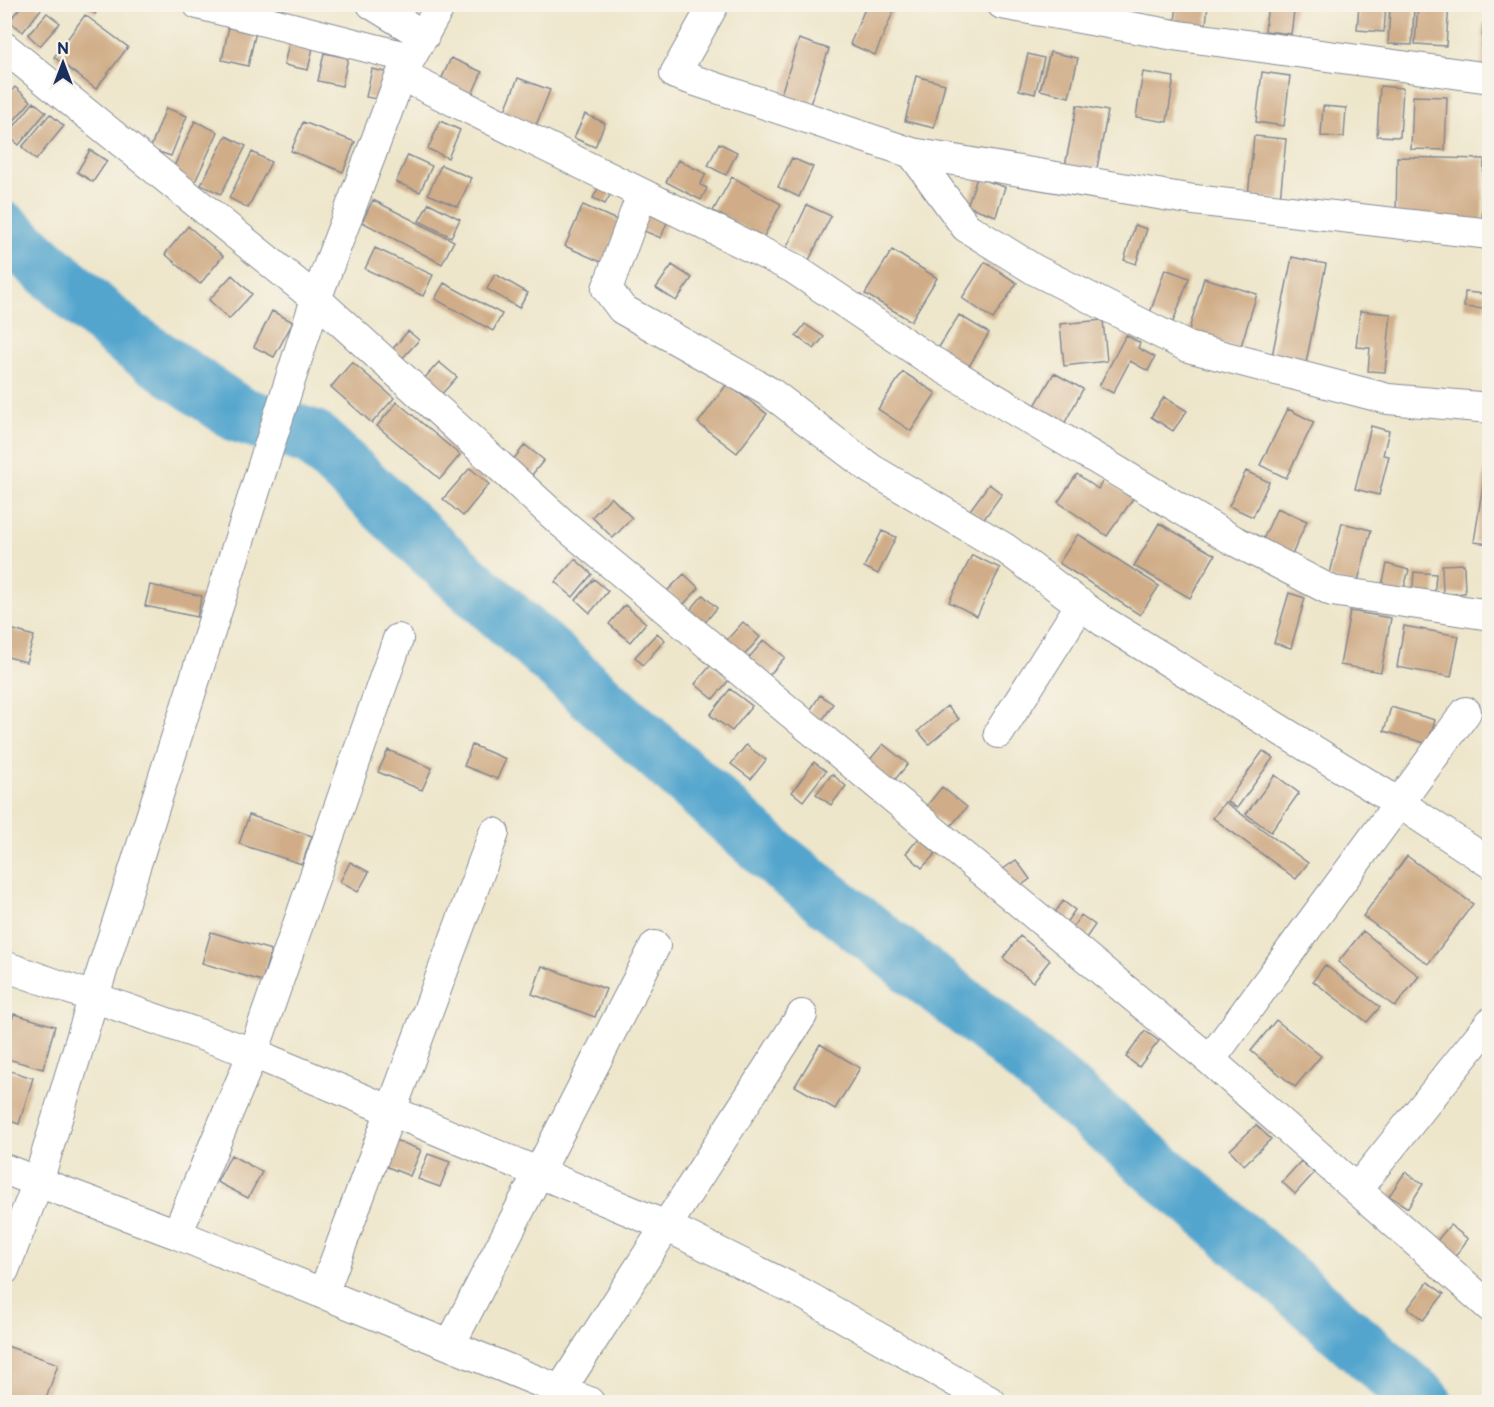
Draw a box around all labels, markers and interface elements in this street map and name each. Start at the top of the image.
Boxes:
north arrow [33,33,93,93]
text: N [57,40,69,59]

